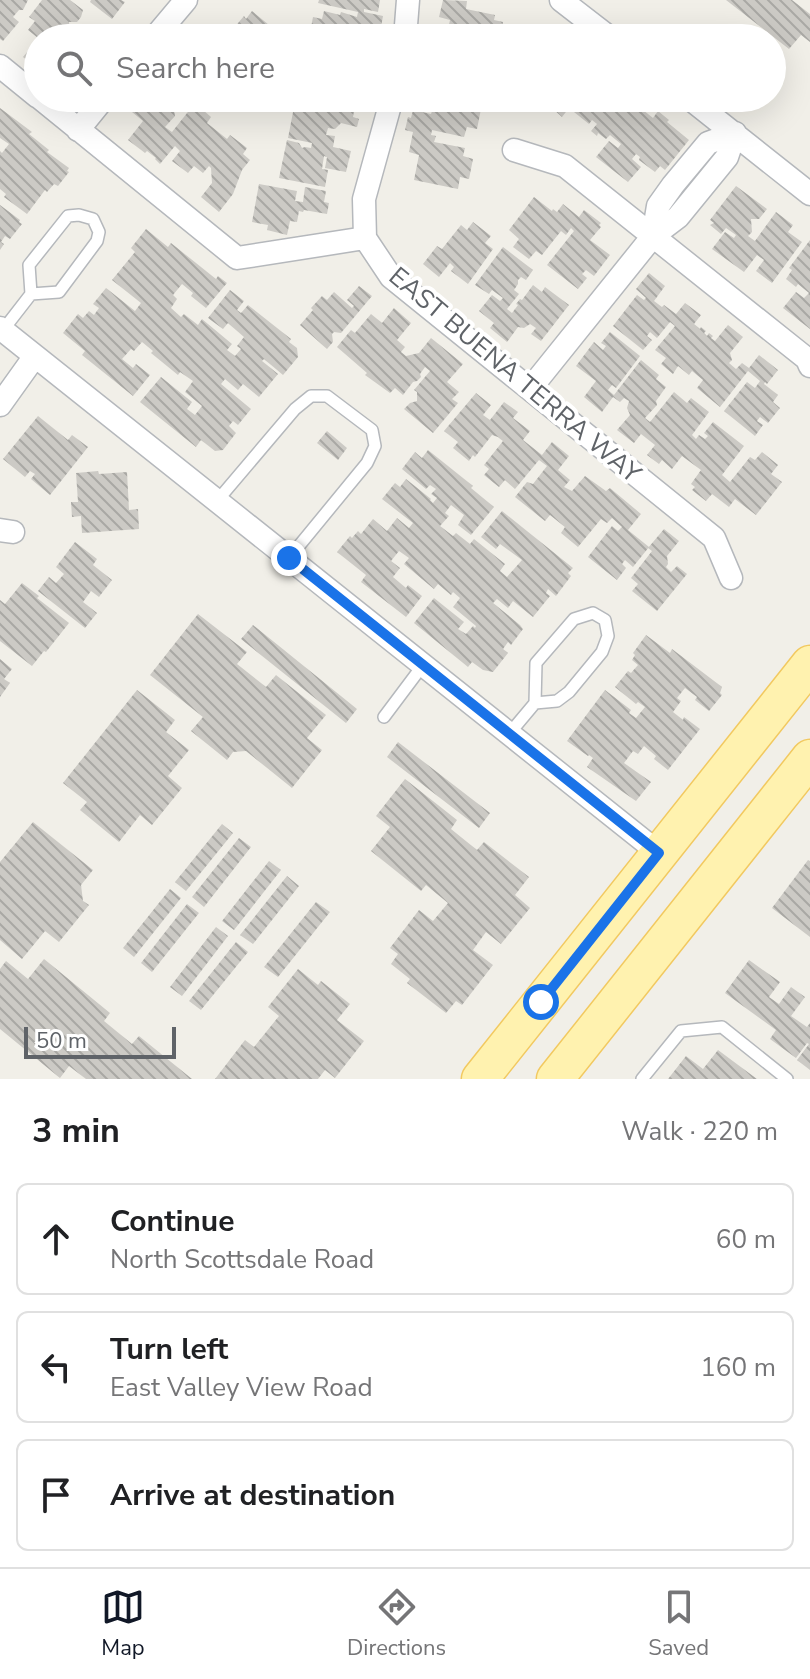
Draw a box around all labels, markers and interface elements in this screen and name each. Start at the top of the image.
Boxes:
search box [24,24,786,112]
icon: search [52,46,96,90]
text: Search here [116,48,275,89]
street label: EAST BUENA TERRA WAY [382,259,649,491]
route end [271,540,307,576]
route start [523,984,559,1020]
scale bar [24,1023,176,1059]
text: 50 m [36,1026,87,1056]
text: 3 min [32,1108,120,1154]
text: Walk · 220 m [621,1114,778,1149]
text: Continue [110,1201,235,1242]
icon: ahead [34,1217,78,1261]
text: 60 m [716,1222,776,1257]
text: North Scottsdale Road [110,1242,374,1277]
text: Turn left [110,1329,228,1370]
icon: left [34,1345,78,1389]
text: 160 m [700,1350,776,1385]
text: East Valley View Road [110,1370,373,1405]
icon: arrive [34,1473,78,1517]
text: Arrive at destination [110,1475,395,1516]
tab: Map [101,1585,145,1663]
tab: Directions [347,1585,446,1663]
tab: Saved [648,1585,709,1663]

